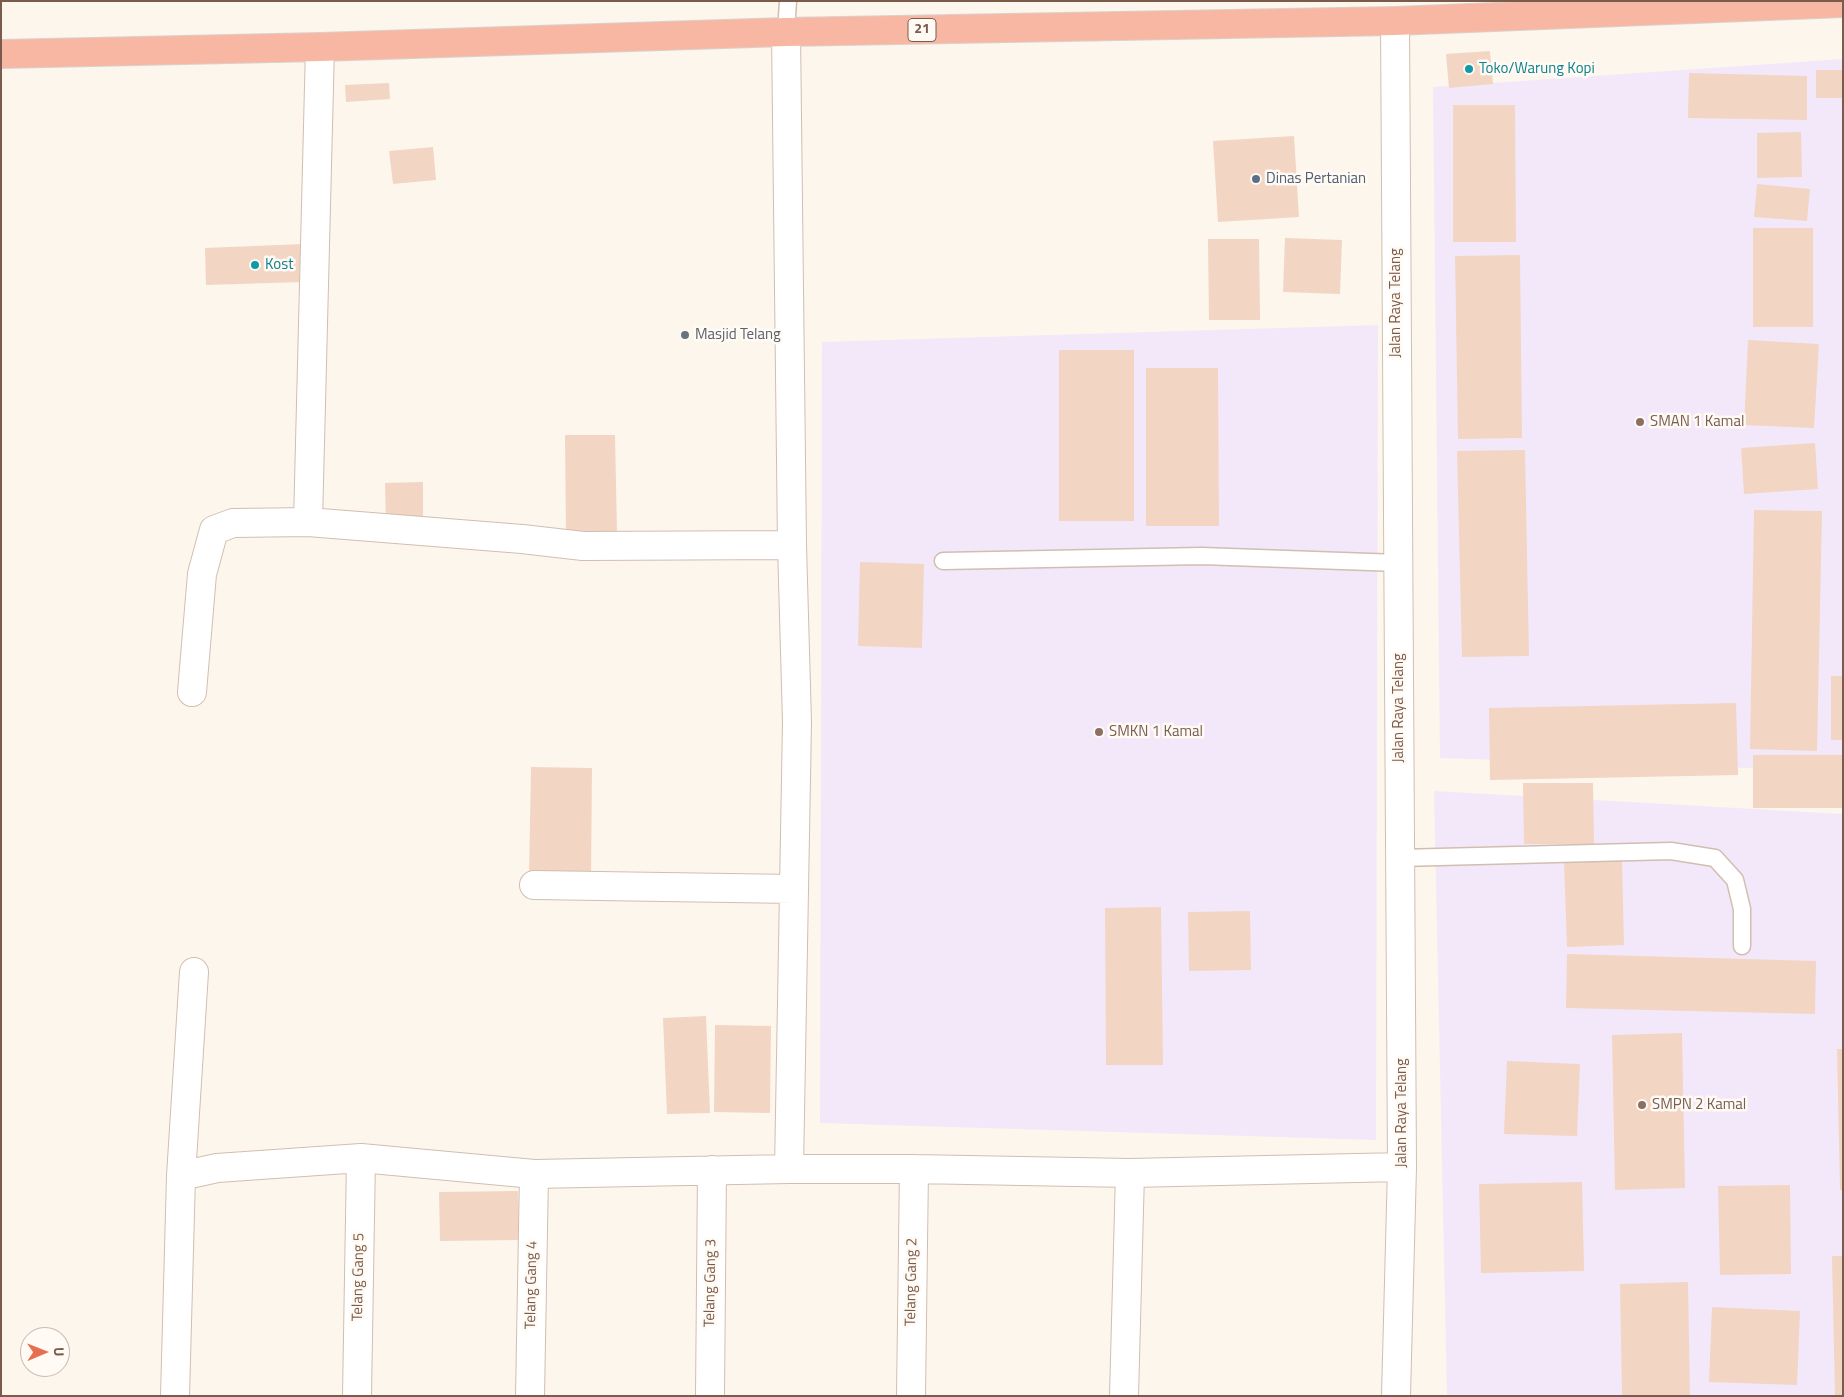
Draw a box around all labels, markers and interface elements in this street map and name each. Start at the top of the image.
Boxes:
road number: 21 [908,18,936,42]
place label: Toko/Warung Kopi [1479,60,1595,78]
marker: Toko/Warung Kopi [1463,63,1475,75]
place label: Dinas Pertanian [1266,170,1366,188]
marker: Dinas Pertanian [1250,173,1262,185]
street label: Jalan Raya Telang [1387,248,1405,358]
place label: Kost [265,256,293,274]
marker: Kost [249,259,261,271]
place label: Masjid Telang [695,326,781,344]
marker: Masjid Telang [679,329,691,341]
place label: SMAN 1 Kamal [1650,413,1744,431]
marker: SMAN 1 Kamal [1634,416,1646,428]
street label: Jalan Raya Telang [1390,653,1408,763]
place label: SMKN 1 Kamal [1109,723,1203,741]
marker: SMKN 1 Kamal [1093,726,1105,738]
street label: Jalan Raya Telang [1393,1058,1411,1168]
place label: SMPN 2 Kamal [1652,1096,1746,1114]
marker: SMPN 2 Kamal [1636,1099,1648,1111]
street label: Telang Gang 5 [349,1233,369,1321]
street label: Telang Gang 2 [902,1238,922,1326]
street label: Telang Gang 3 [701,1239,721,1327]
street label: Telang Gang 4 [522,1241,542,1329]
north arrow [20,1327,70,1377]
text: U [49,1347,70,1357]

